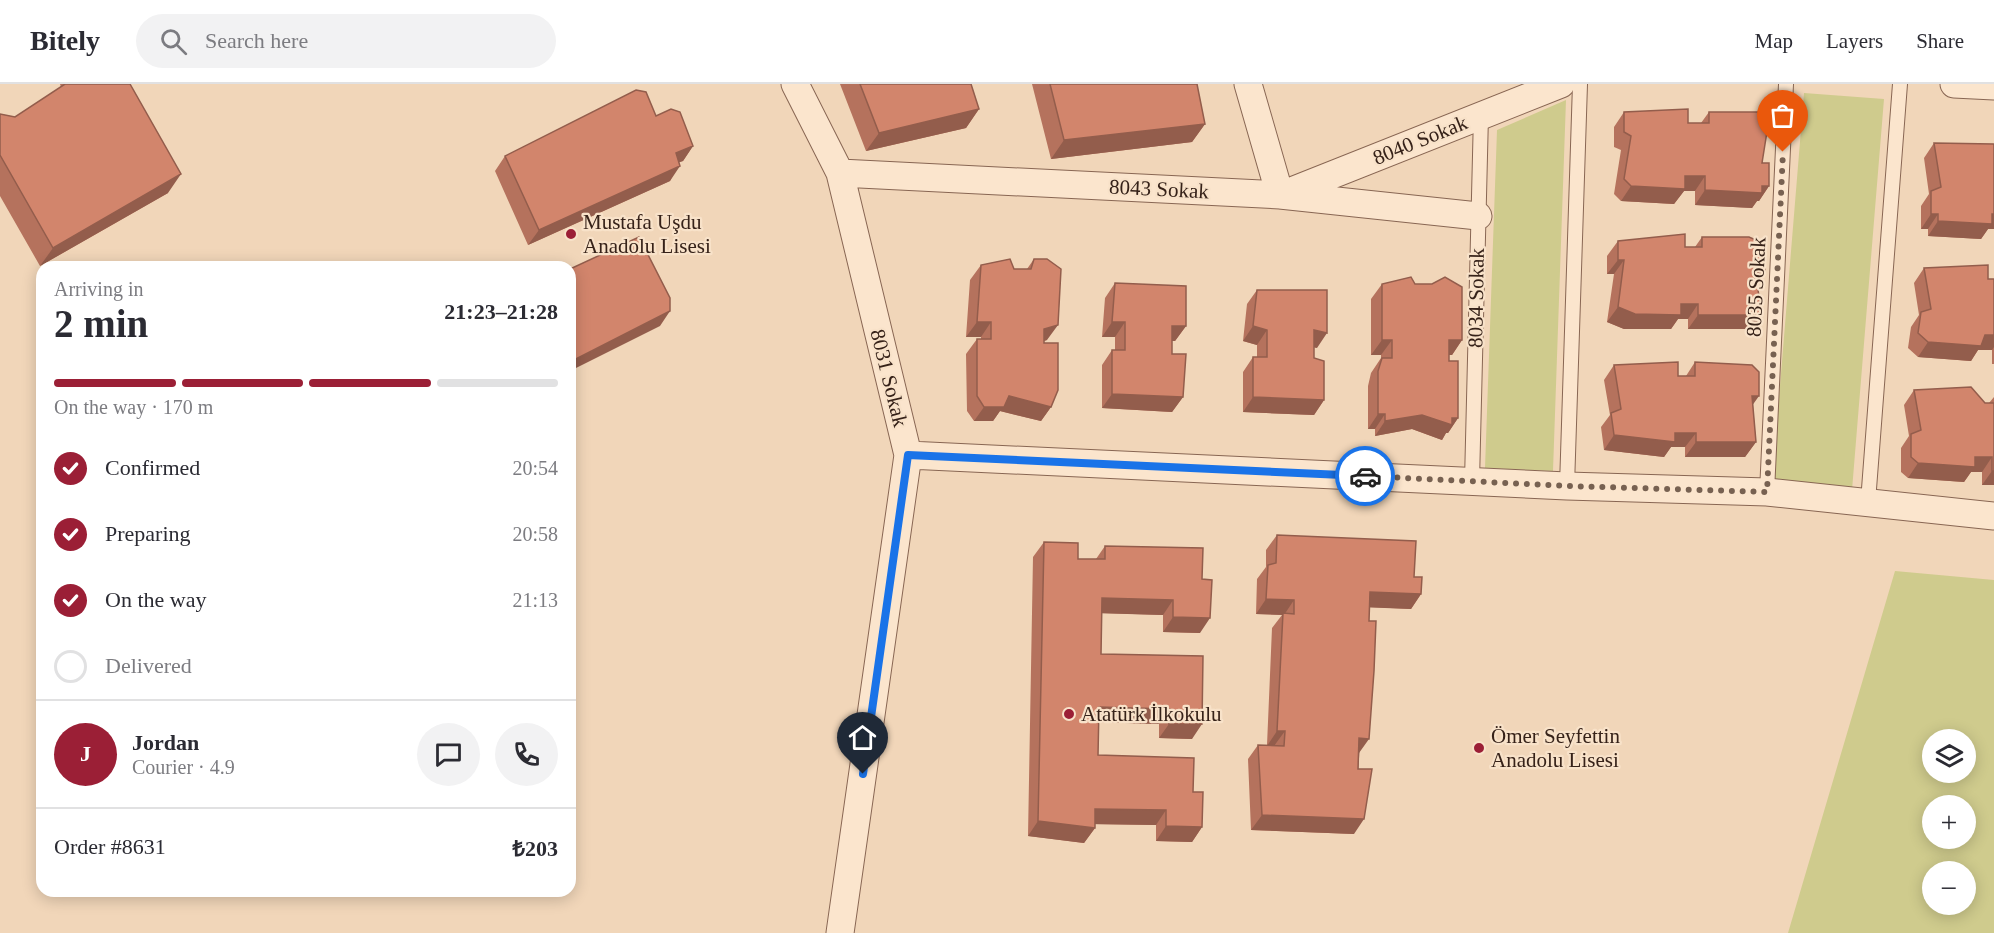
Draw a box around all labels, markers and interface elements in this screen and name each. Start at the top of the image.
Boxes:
search box [136,14,556,68]
text: Bitely [30,25,100,56]
icon: search [157,25,190,58]
text: Search here [205,28,308,53]
text: Map [1755,29,1793,53]
text: Layers [1826,29,1883,53]
text: Share [1916,29,1964,53]
pin [1757,90,1808,152]
icon: bag [1766,99,1799,132]
street label: 8040 Sokak [1369,110,1471,170]
street label: 8043 Sokak [1109,174,1210,204]
place label: Mustafa Uşdu Anadolu Lisesi [583,210,711,258]
marker: Mustafa Uşdu Anadolu Lisesi [564,227,578,241]
street label: 8035 Sokak [1741,236,1771,337]
street label: 8034 Sokak [1463,247,1489,348]
text: Arriving in [54,278,143,300]
text: 21:23–21:28 [444,299,558,324]
text: 2 min [54,302,148,345]
street label: 8031 Sokak [865,327,913,430]
text: On the way · 170 m [54,396,213,418]
courier [1335,446,1395,506]
icon: check [54,452,87,485]
text: Confirmed [105,455,200,480]
text: 20:54 [512,457,558,479]
icon: car [1349,460,1382,493]
icon: check [54,518,87,551]
text: Preparing [105,521,191,546]
text: 20:58 [512,523,558,545]
icon: check [54,584,87,617]
text: On the way [105,587,206,612]
text: 21:13 [512,589,558,611]
text: Delivered [105,653,192,678]
place label: Atatürk İlkokulu [1081,702,1222,726]
marker: Atatürk İlkokulu [1062,707,1076,721]
pin [837,712,888,774]
icon: home [846,721,879,754]
button: chat [417,723,480,786]
button: phone [495,723,558,786]
place label: Ömer Seyfettin Anadolu Lisesi [1491,724,1620,772]
map controls [1922,729,1976,915]
button: layers [1922,729,1976,783]
text: Jordan [132,730,199,755]
text: J [80,741,91,766]
marker: Ömer Seyfettin Anadolu Lisesi [1472,741,1486,755]
text: Courier · 4.9 [132,756,235,778]
button: + [1922,795,1976,849]
text: Order #8631 [54,834,166,859]
text: ₺203 [512,836,558,861]
button: − [1922,861,1976,915]

